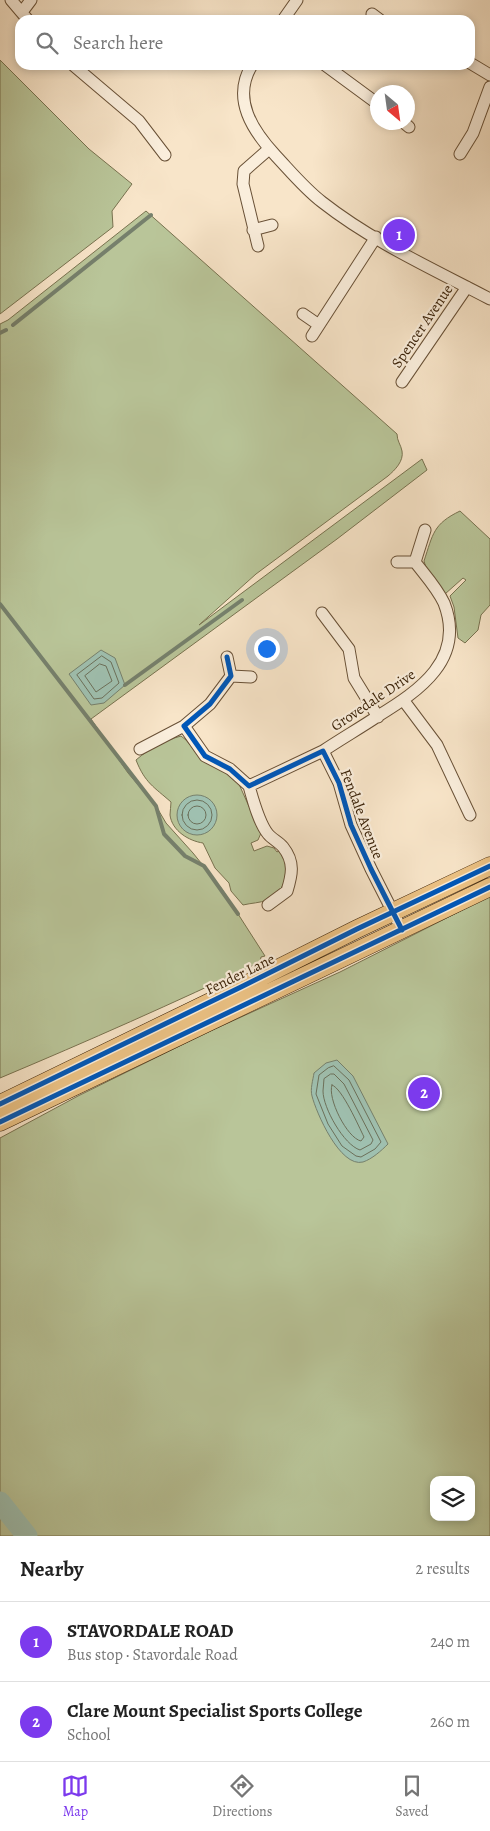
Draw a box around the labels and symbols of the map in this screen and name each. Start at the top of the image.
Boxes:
north arrow [370,85,415,130]
pin: 1 [383,216,415,254]
street label: Spencer Avenue [387,280,458,372]
your location [254,636,280,662]
street label: Grovedale Drive [327,664,419,736]
street label: Fendale Avenue [336,766,388,862]
street label: Fender Lane [202,948,278,999]
pin: 2 [408,1074,440,1112]

